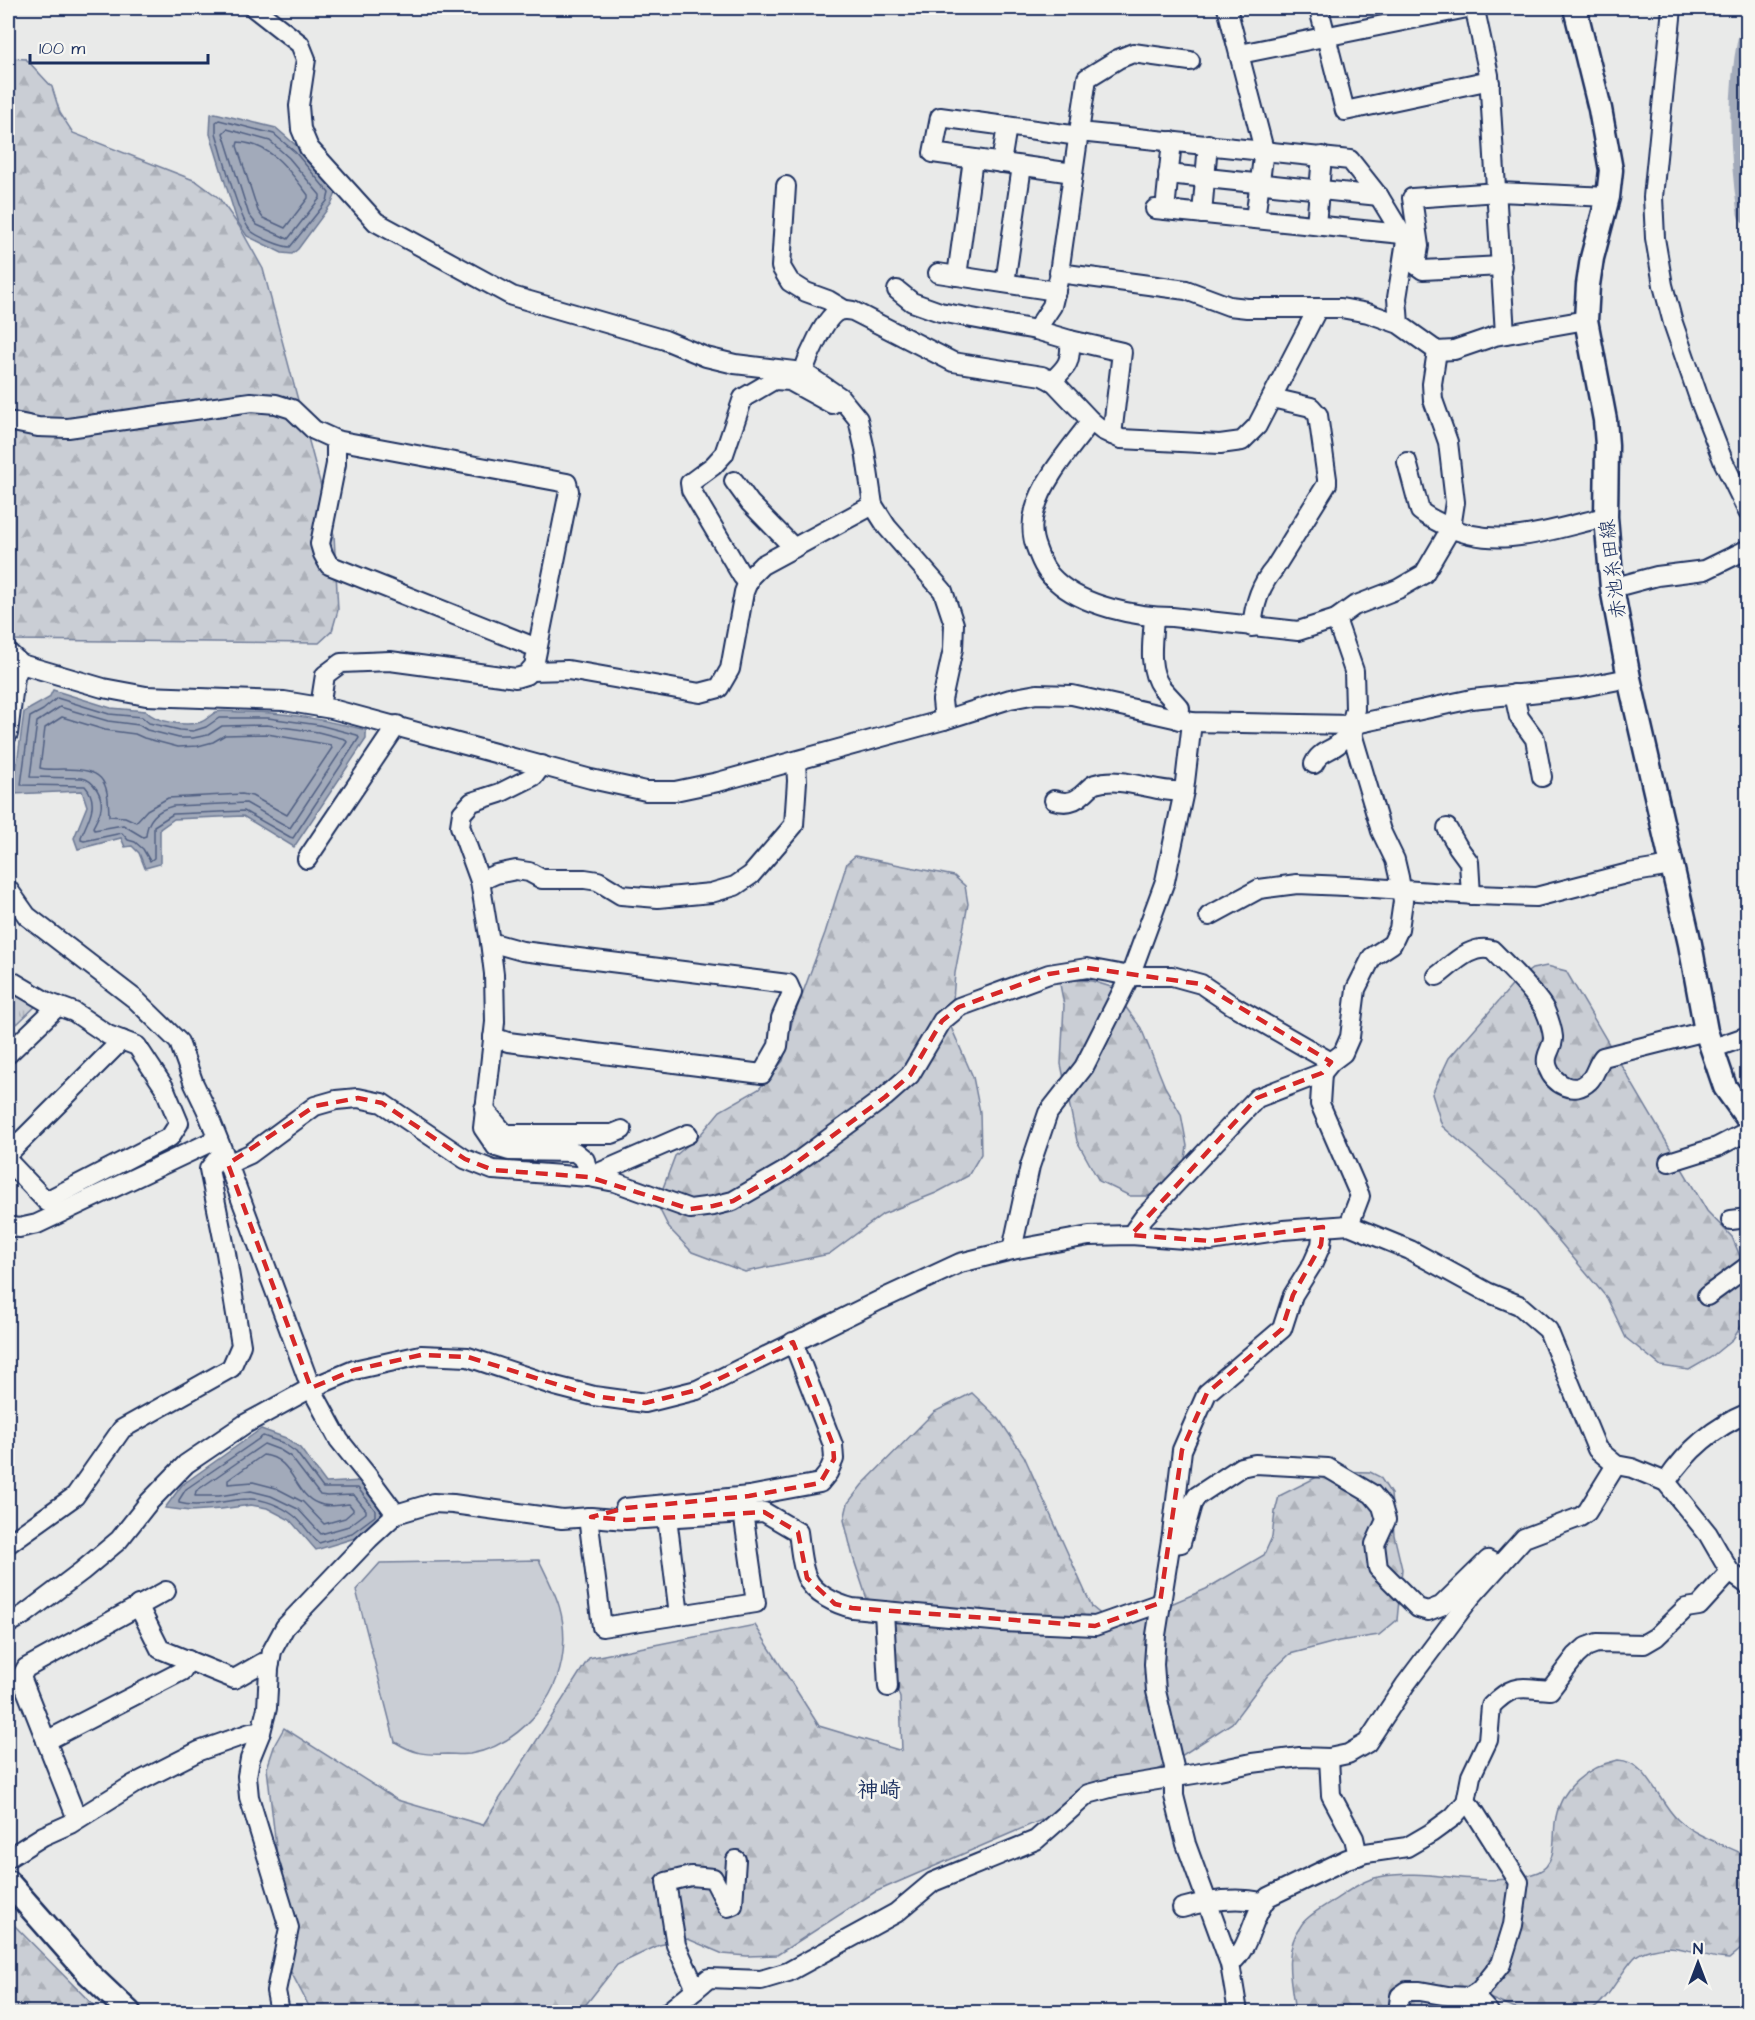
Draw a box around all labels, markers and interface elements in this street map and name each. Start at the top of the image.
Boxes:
scale bar [30,27,208,65]
text: 100 m [39,36,85,61]
street label: 赤池糸田線 [1593,518,1633,620]
district label: 神崎 [857,1775,901,1806]
north arrow [1668,1933,1728,1993]
text: N [1693,1938,1703,1960]

